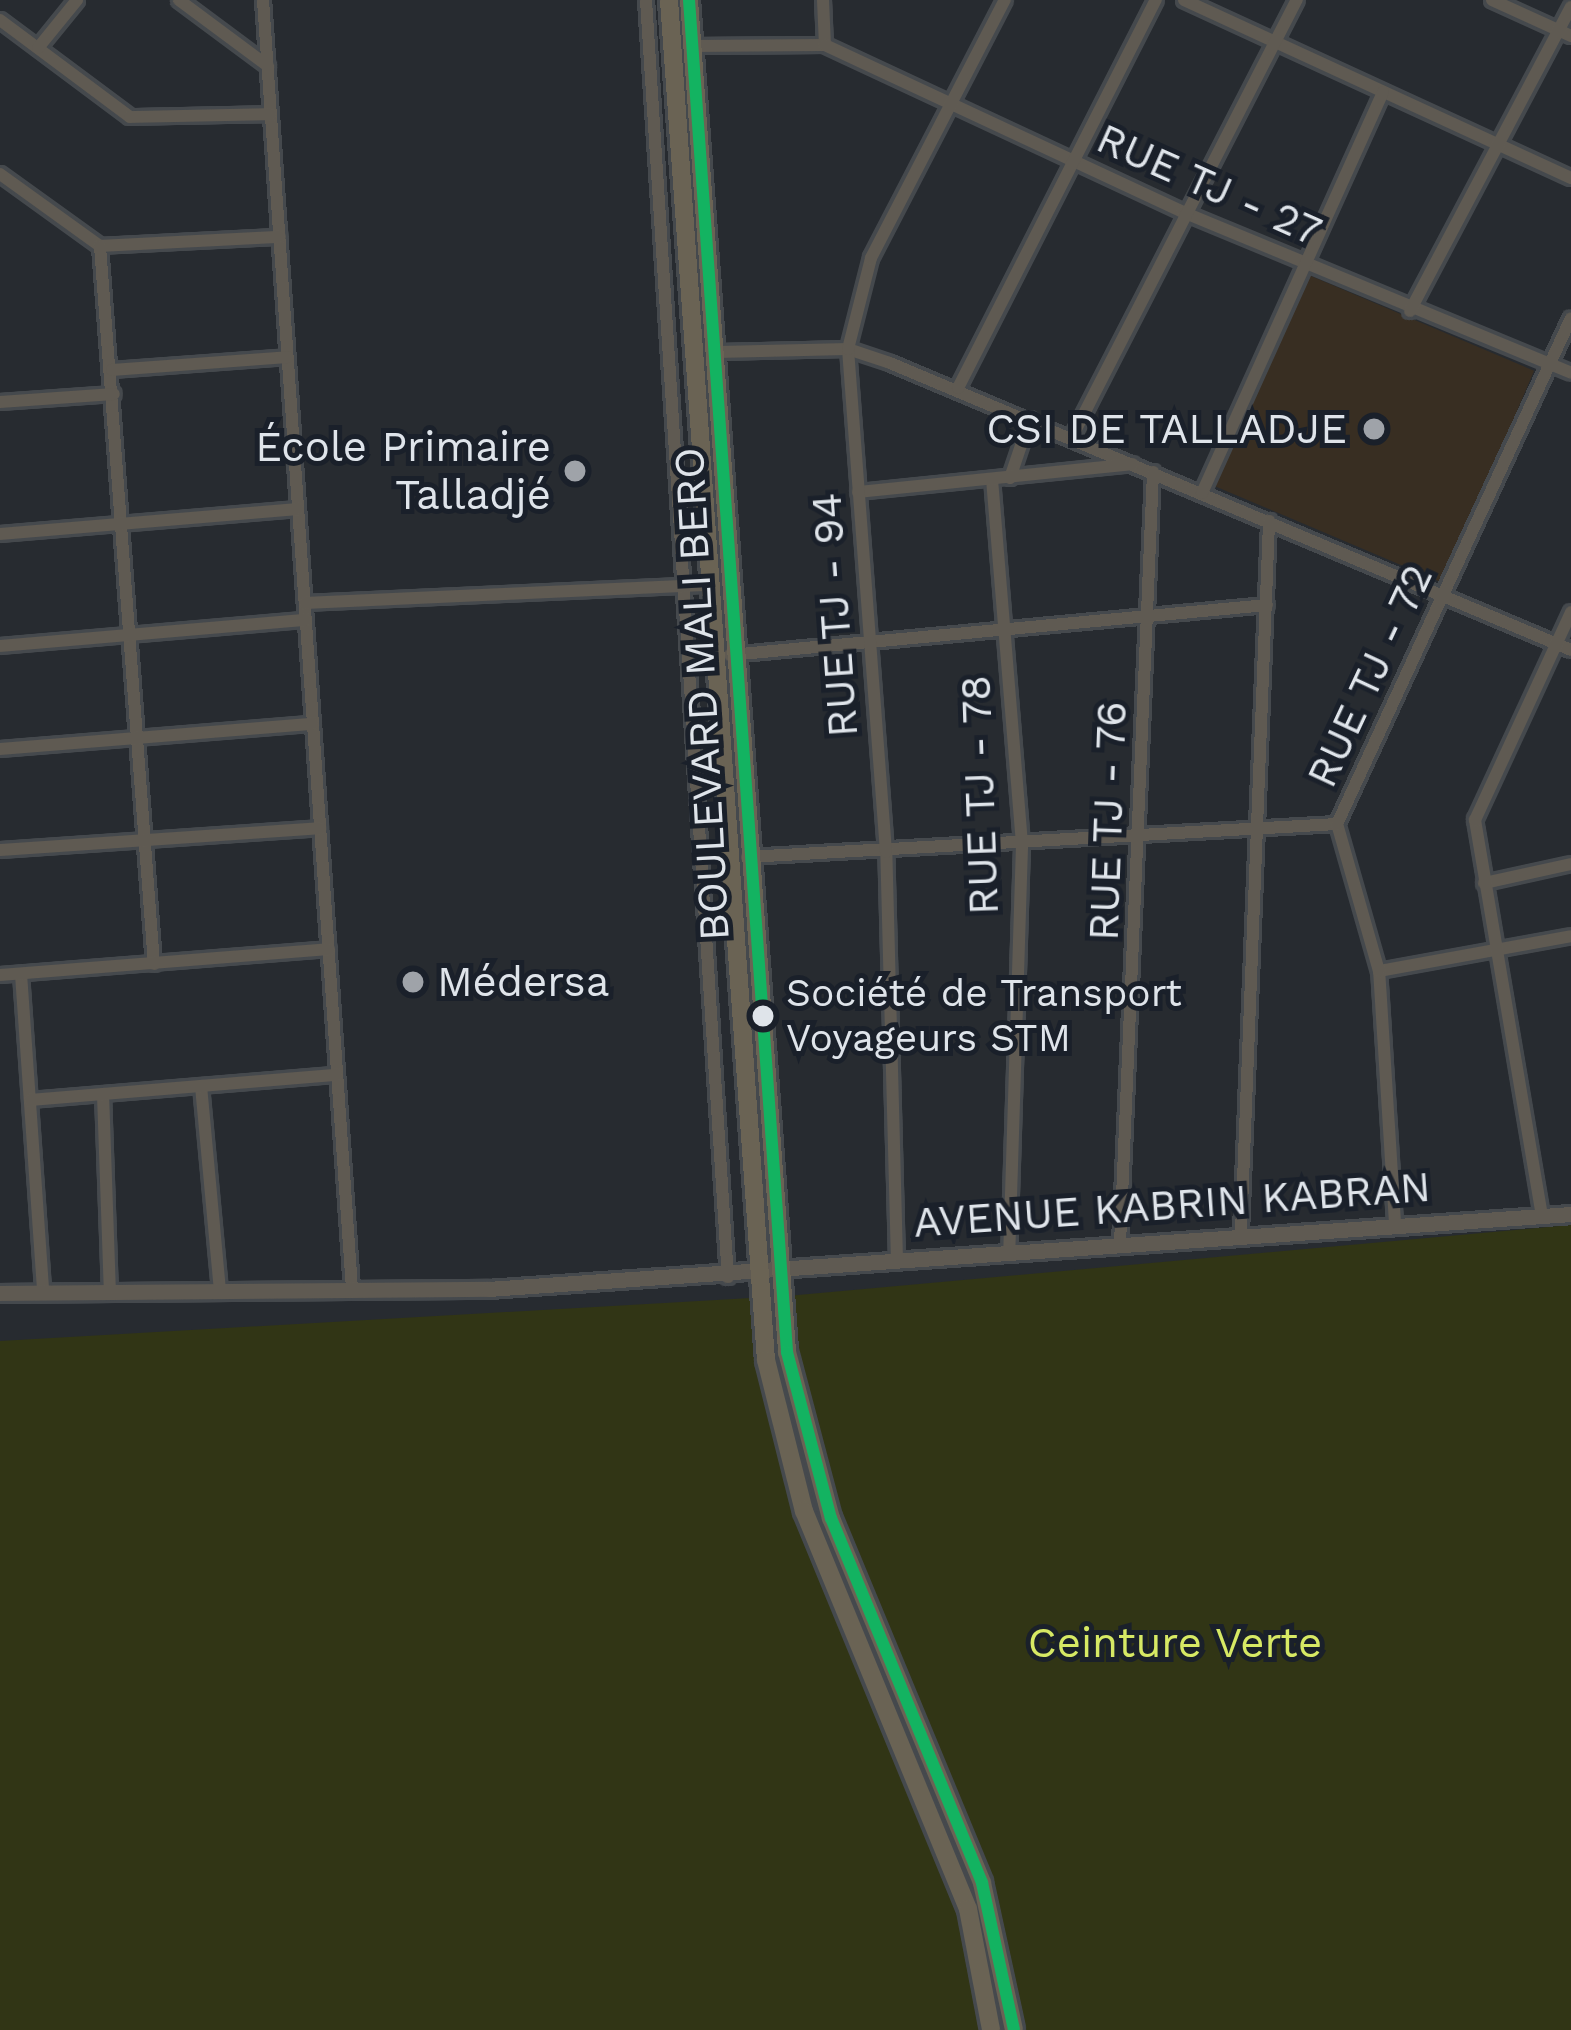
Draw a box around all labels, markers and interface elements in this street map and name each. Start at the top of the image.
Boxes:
street label: RUE TJ - 27 [1088,113,1330,257]
place label: CSI DE TALLADJE [985,404,1347,454]
marker: CSI DE TALLADJE [1358,413,1390,445]
place label: École Primaire Talladjé [255,422,551,520]
street label: BOULEVARD MALI BERO [664,446,740,942]
marker: École Primaire Talladjé [562,458,588,484]
street label: RUE TJ - 94 [801,491,869,739]
street label: RUE TJ - 72 [1296,556,1444,796]
street label: RUE TJ - 78 [951,673,1009,917]
street label: RUE TJ - 76 [1079,699,1137,943]
place label: Médersa [437,957,609,1007]
marker: Médersa [400,969,426,995]
place label: Société de Transport Voyageurs STM [786,971,1183,1062]
marker: Société de Transport Voyageurs STM [752,1005,774,1027]
street label: AVENUE KABRIN KABRAN [912,1162,1432,1248]
park label: Ceinture Verte [1027,1618,1323,1668]

